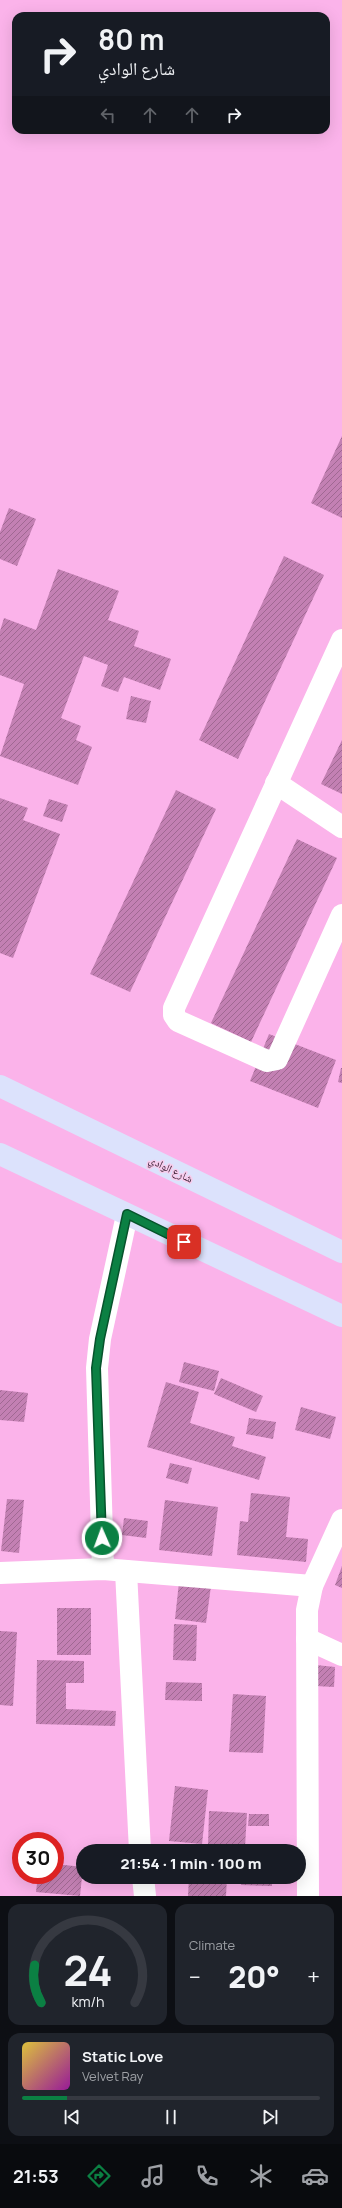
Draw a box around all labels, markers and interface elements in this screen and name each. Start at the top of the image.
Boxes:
text: 80 m [98,20,164,58]
icon: right [32,28,84,80]
text: شارع الوادي [98,56,175,80]
icon: left [97,104,119,126]
icon: ahead [139,104,161,126]
icon: ahead [181,104,203,126]
icon: right [223,104,245,126]
street label: شارع الوادي [146,1151,196,1187]
pin [167,1225,201,1259]
icon: arrive [173,1231,195,1253]
position arrow [81,1517,123,1559]
speed limit sign: 30 [12,1832,64,1884]
text: 21:54 · 1 min · 100 m [121,1853,261,1874]
text: Climate [189,1936,235,1954]
text: 24 [63,1941,112,1997]
text: 20° [228,1956,280,1997]
text: − [189,1962,201,1992]
text: + [307,1962,320,1992]
text: km/h [71,1991,104,2010]
text: Static Love [82,2046,163,2067]
text: Velvet Ray [82,2067,143,2085]
icon: previous [61,2106,83,2128]
icon: pause [160,2106,182,2128]
icon: next [259,2106,281,2128]
icon: directions [85,2162,113,2190]
icon: music [139,2162,167,2190]
icon: phone [193,2162,221,2190]
icon: climate [247,2162,275,2190]
icon: car [301,2162,329,2190]
text: 21:53 [13,2164,59,2188]

